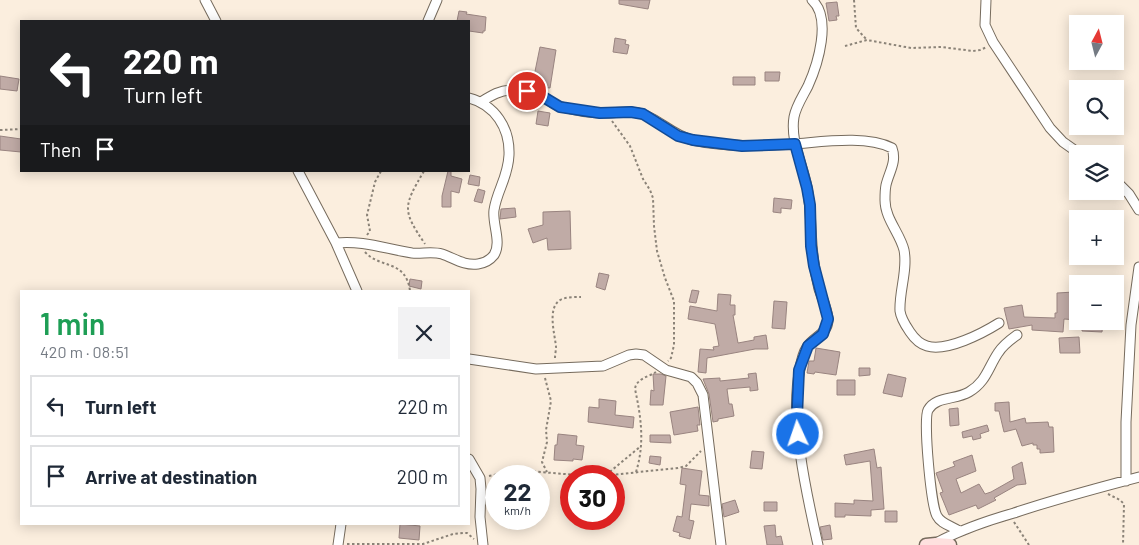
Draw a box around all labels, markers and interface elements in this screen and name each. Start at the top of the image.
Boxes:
north arrow [1069,15,1124,70]
map controls [1069,15,1124,330]
text: 220 m [123,39,218,81]
icon: left [40,40,105,105]
pin [506,70,548,112]
icon: arrive [513,77,541,105]
button: search [1069,80,1124,135]
text: Turn left [123,81,203,107]
icon: arrive [91,135,119,163]
text: Then [40,138,81,161]
button: layers [1069,145,1124,200]
button: + [1069,210,1124,265]
button: − [1069,275,1124,330]
text: 1 min [40,305,105,341]
button: close [398,307,450,359]
text: 420 m · 08:51 [40,342,129,361]
icon: left [42,392,70,420]
text: Turn left [85,395,156,418]
text: 220 m [397,395,448,418]
position arrow [771,407,823,459]
icon: arrive [42,462,70,490]
text: Arrive at destination [85,465,257,488]
text: 200 m [397,465,448,488]
speed limit sign: 30 [560,465,625,530]
text: 22 [503,476,532,506]
text: km/h [504,503,531,517]

